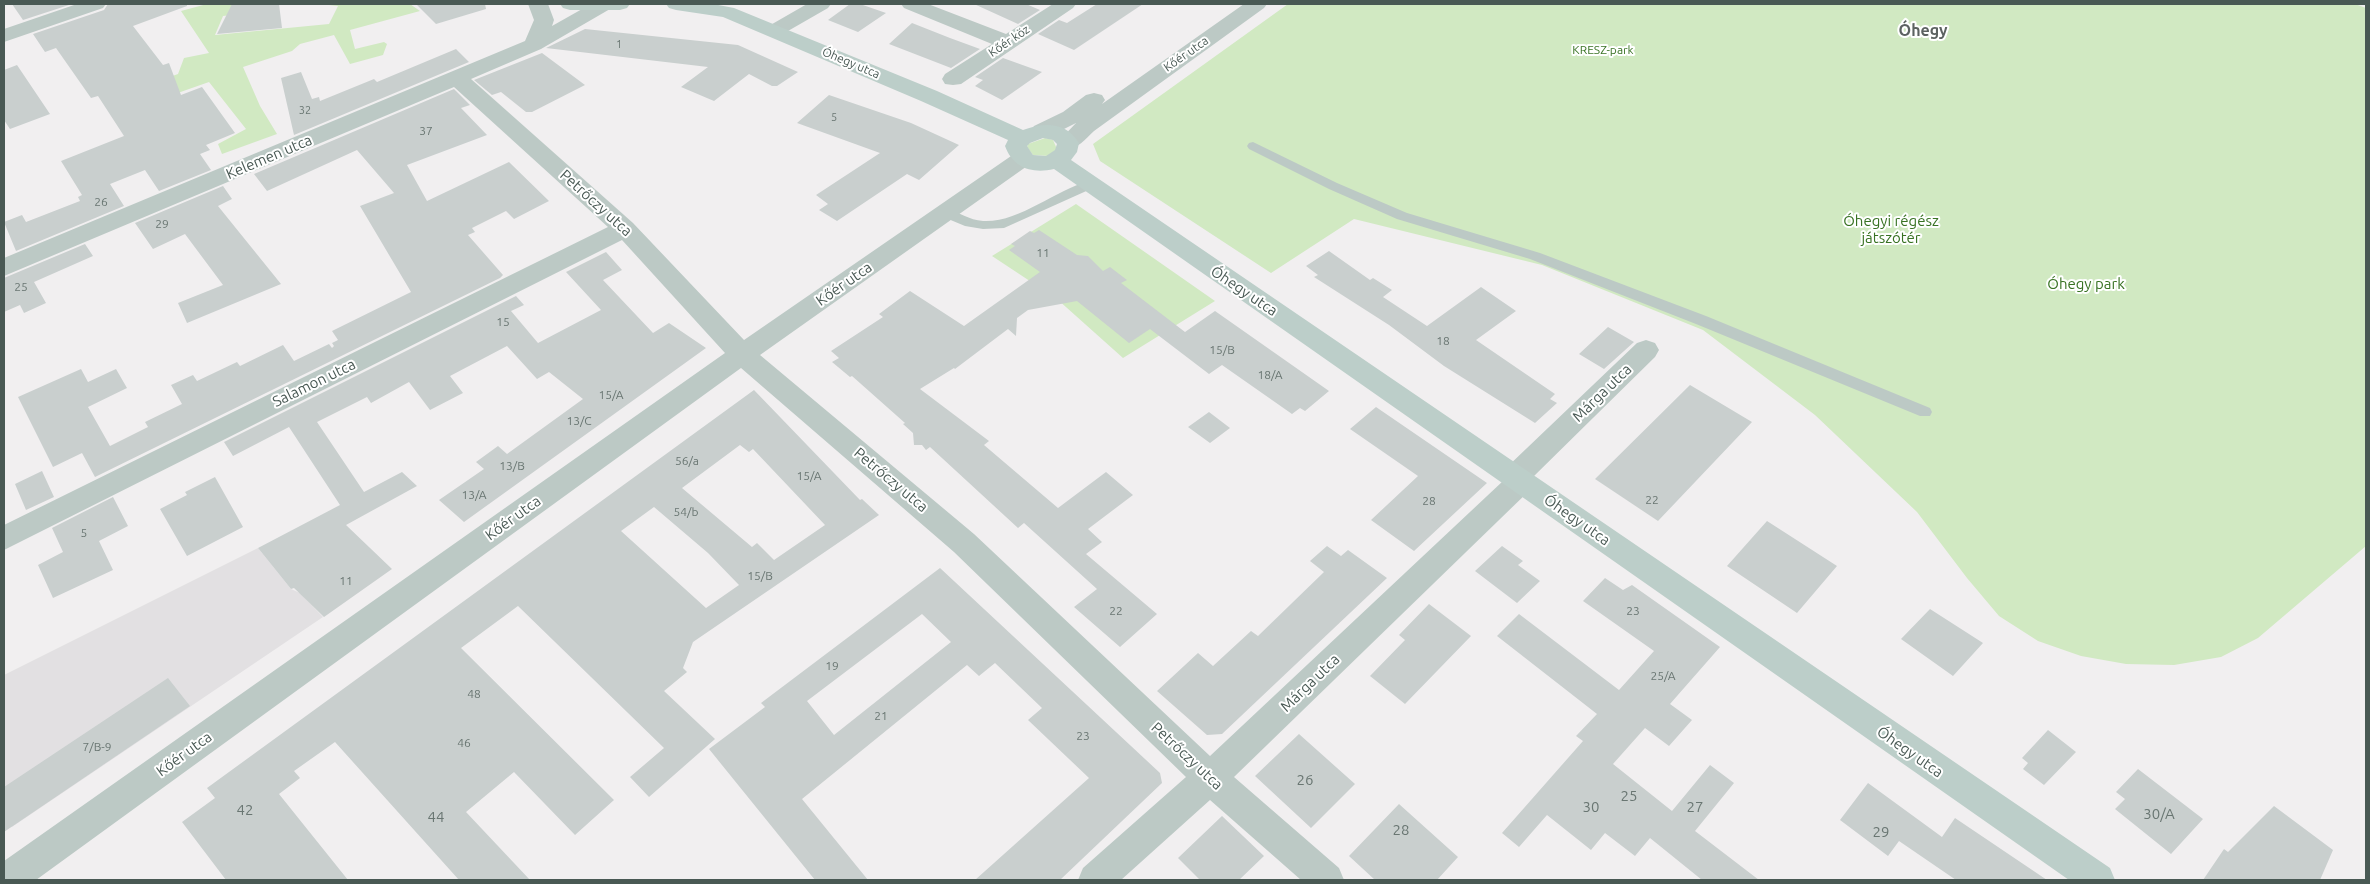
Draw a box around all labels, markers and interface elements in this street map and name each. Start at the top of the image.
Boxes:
district label: Óhegy [1899,21,1947,41]
street label: Kőér köz [986,22,1032,60]
street label: Kőér utca [1161,33,1211,75]
house number: 1 [616,37,622,51]
park label: KRESZ-park [1572,43,1634,57]
street label: Óhegy utca [820,44,882,82]
house number: 32 [299,103,311,117]
house number: 5 [831,110,837,124]
house number: 37 [419,124,433,138]
street label: Kelemen utca [223,131,315,183]
street label: Petrőczy utca [556,166,636,240]
house number: 26 [94,195,108,209]
park label: Óhegyi régész játszótér [1843,212,1939,247]
house number: 29 [155,217,169,231]
house number: 11 [1036,246,1050,260]
street label: Kőér utca [813,258,875,310]
street label: Óhegy utca [1207,262,1281,320]
park label: Óhegy park [2047,275,2125,293]
house number: 25 [14,280,28,294]
house number: 15 [496,315,510,329]
house number: 18 [1436,334,1450,348]
house number: 15/B [1209,343,1235,357]
street label: Salamon utca [270,355,358,411]
street label: Márga utca [1569,360,1635,426]
house number: 18/A [1257,368,1283,382]
house number: 15/A [598,388,624,402]
house number: 13/C [566,414,592,428]
street label: Petrőczy utca [850,444,932,516]
house number: 56/a [675,454,699,468]
house number: 13/B [499,459,525,473]
house number: 15/A [796,469,822,483]
house number: 13/A [461,488,487,502]
street label: Óhegy utca [1540,491,1614,549]
street label: Kőér utca [482,492,544,544]
house number: 22 [1645,493,1659,507]
house number: 28 [1422,494,1436,508]
house number: 54/b [674,505,698,519]
house number: 5 [81,526,87,540]
house number: 15/B [747,569,773,583]
house number: 11 [339,574,353,588]
house number: 22 [1109,604,1123,618]
house number: 23 [1626,604,1640,618]
street label: Márga utca [1277,650,1343,716]
house number: 19 [825,659,839,673]
house number: 25/A [1650,669,1676,683]
house number: 48 [467,687,481,701]
house number: 21 [874,709,888,723]
street label: Petrőczy utca [1148,718,1226,794]
street label: Óhegy utca [1873,723,1947,781]
street label: Kőér utca [153,728,215,780]
house number: 23 [1076,729,1090,743]
house number: 46 [457,736,471,750]
house number: 7/B-9 [82,740,112,754]
house number: 26 [1297,771,1313,789]
house number: 25 [1621,787,1637,805]
house number: 30 [1583,798,1599,816]
house number: 27 [1687,798,1703,816]
house number: 42 [237,801,253,819]
house number: 30/A [2143,805,2175,823]
house number: 44 [428,808,444,826]
house number: 28 [1393,821,1409,839]
house number: 29 [1873,823,1889,841]

